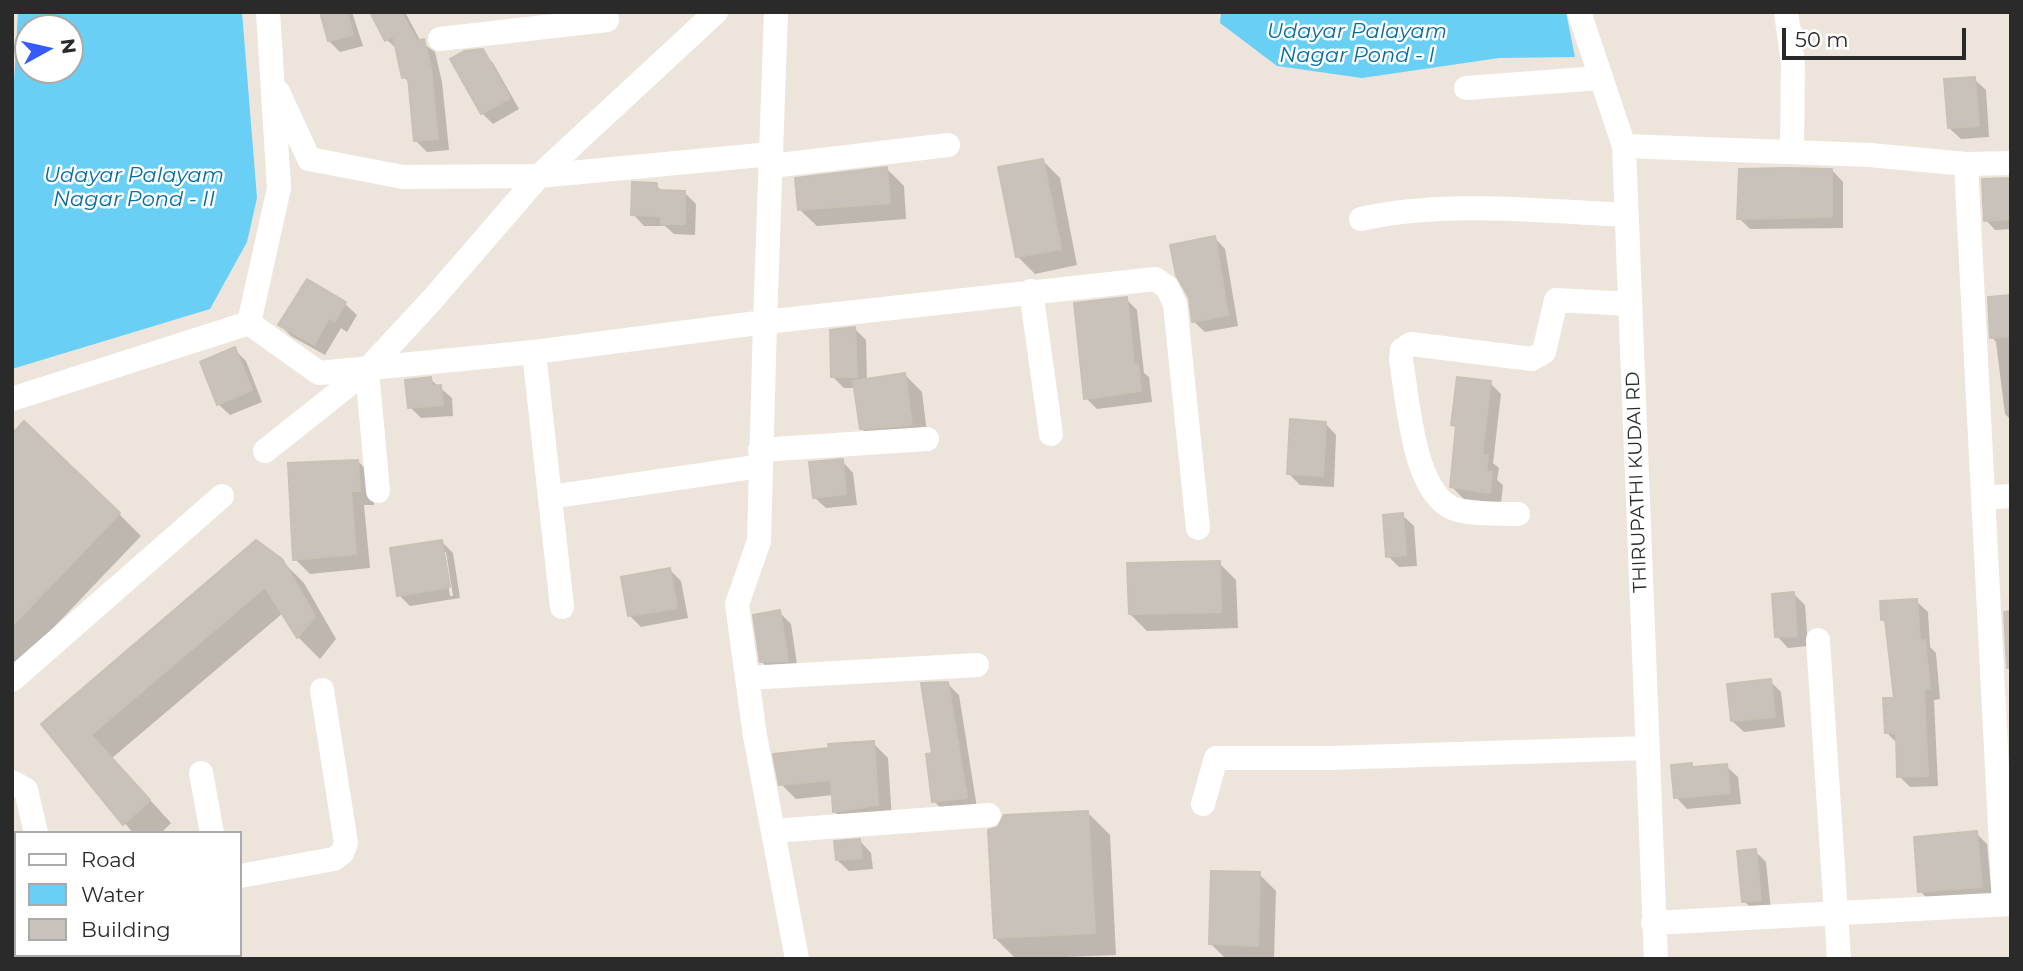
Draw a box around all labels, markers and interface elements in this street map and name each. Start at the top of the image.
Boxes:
north arrow [14,14,84,84]
scale bar [1785,14,1969,58]
water label: Udayar Palayam Nagar Pond - I [1267,19,1447,69]
text: 50 m [1795,27,1849,52]
text: N [56,37,81,55]
water label: Udayar Palayam Nagar Pond - II [44,163,224,213]
street label: THIRUPATHI KUDAI RD [1622,371,1652,593]
legend [14,831,242,957]
text: Road [81,847,136,872]
text: Water [81,882,145,907]
text: Building [81,917,171,942]

